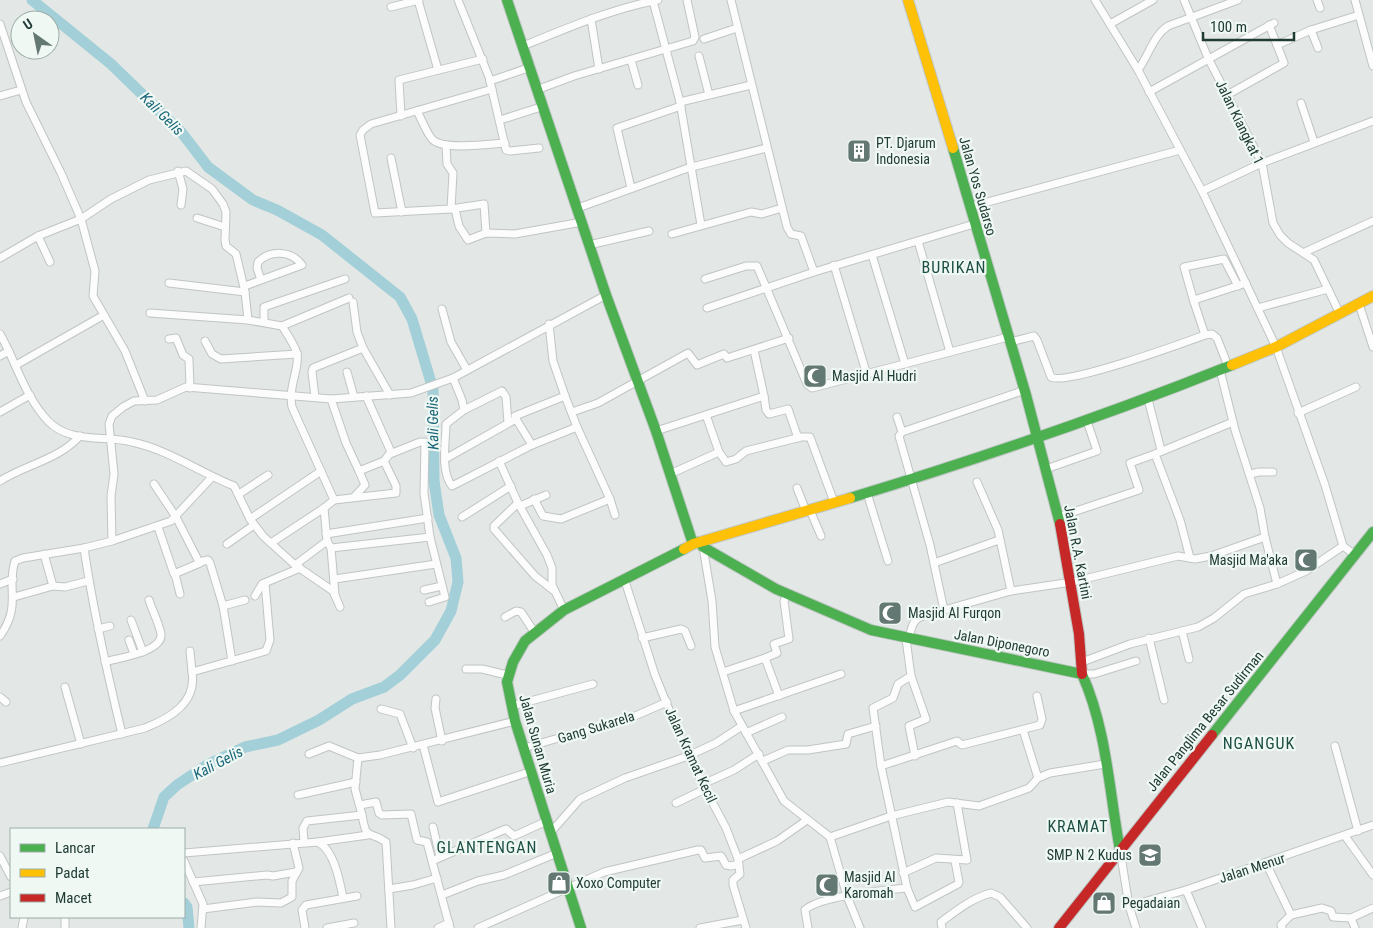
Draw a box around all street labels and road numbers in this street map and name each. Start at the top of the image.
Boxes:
street label: Jalan Kiangkat 1 [1213,77,1267,167]
street label: Jalan Yos Sudarso [956,135,1000,237]
street label: Jalan R.A. Kartini [1061,503,1095,601]
street label: Jalan Diponegoro [953,626,1051,660]
street label: Jalan Panglima Besar Sudirman [1144,648,1266,794]
street label: Jalan Sunan Muria [516,693,560,795]
street label: Jalan Kramat Kecil [662,705,720,805]
street label: Gang Sukarela [556,708,636,746]
street label: Jalan Menur [1217,850,1287,886]

